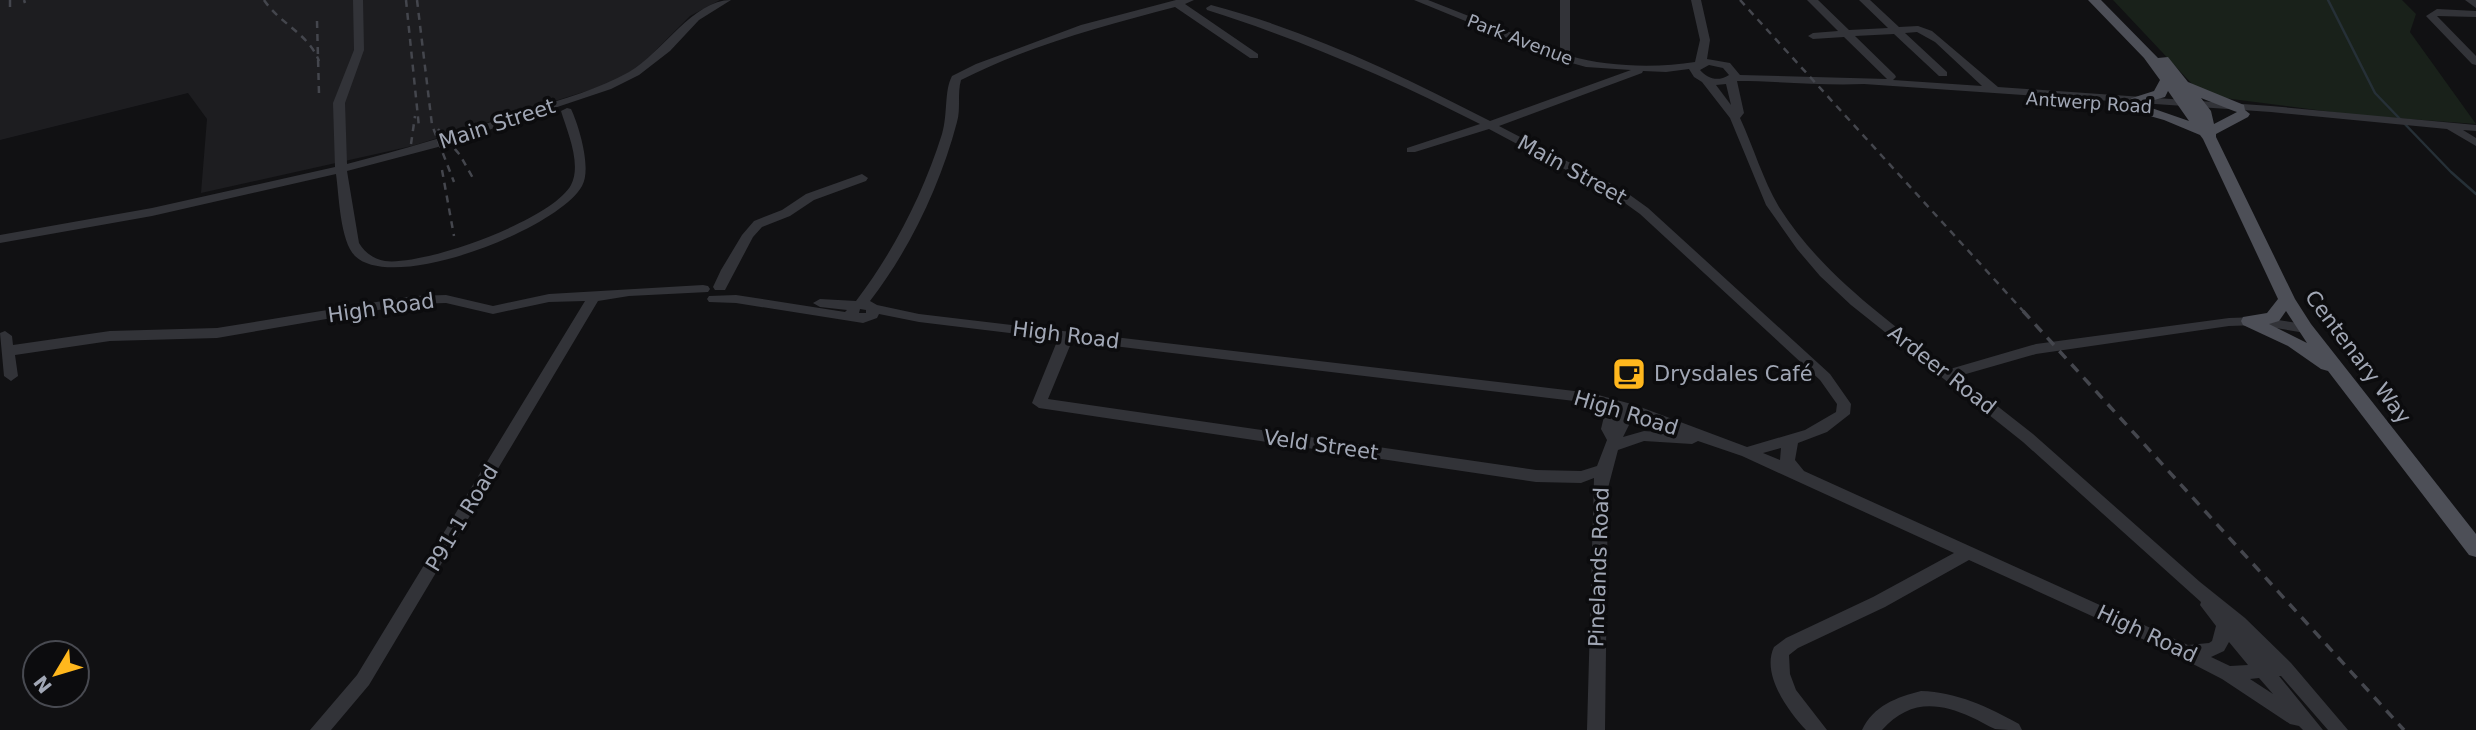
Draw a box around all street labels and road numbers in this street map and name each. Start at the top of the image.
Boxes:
street label: Park Avenue [1464,10,1576,69]
street label: Antwerp Road [2025,88,2153,117]
street label: Main Street [436,94,558,154]
street label: Main Street [1513,130,1631,210]
street label: Centenary Way [2300,286,2416,428]
street label: High Road [326,289,436,327]
street label: High Road [1011,317,1121,353]
street label: Ardeer Road [1883,321,2001,419]
street label: High Road [1571,386,1681,440]
street label: Veld Street [1262,425,1380,465]
street label: P91-1 Road [421,461,503,575]
street label: Pinelands Road [1584,487,1614,647]
street label: High Road [2093,600,2201,668]

